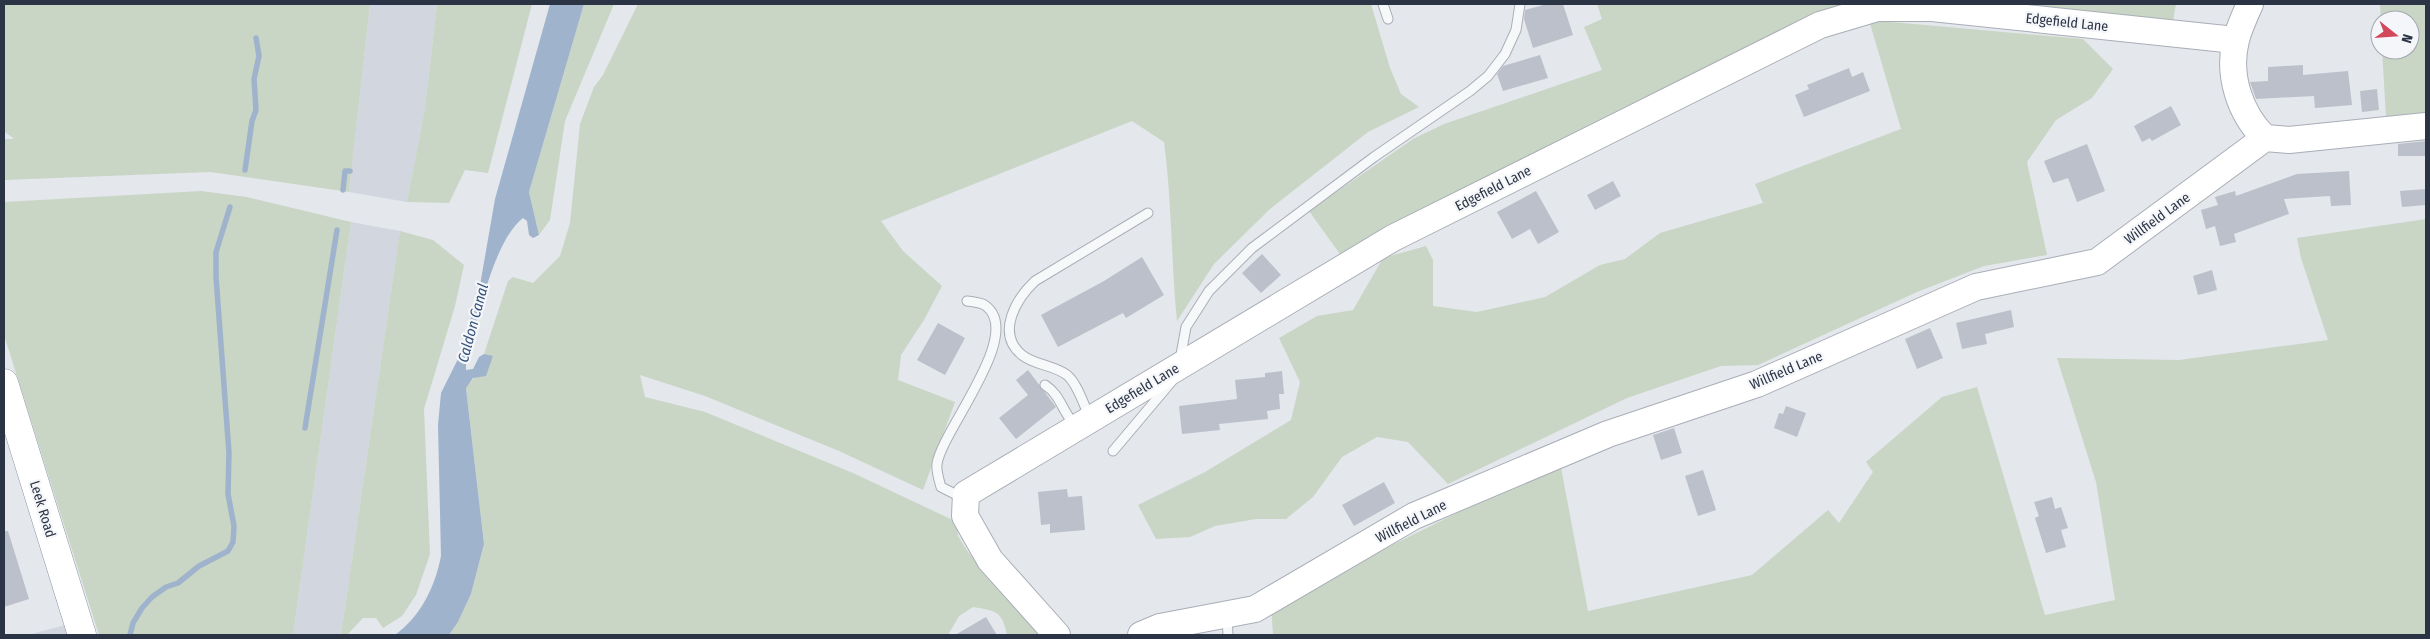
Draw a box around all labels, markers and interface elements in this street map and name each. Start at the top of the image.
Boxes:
street label: Edgefield Lane [2025,10,2109,35]
north arrow [2370,10,2420,60]
text: N [2398,32,2416,45]
street label: Edgefield Lane [1452,162,1534,215]
street label: Willfield Lane [2121,189,2194,248]
water label: Caldon Canal [454,282,492,364]
street label: Willfield Lane [1747,347,1825,393]
street label: Edgefield Lane [1102,360,1182,417]
street label: Leek Road [26,479,59,540]
street label: Willfield Lane [1373,496,1450,547]

